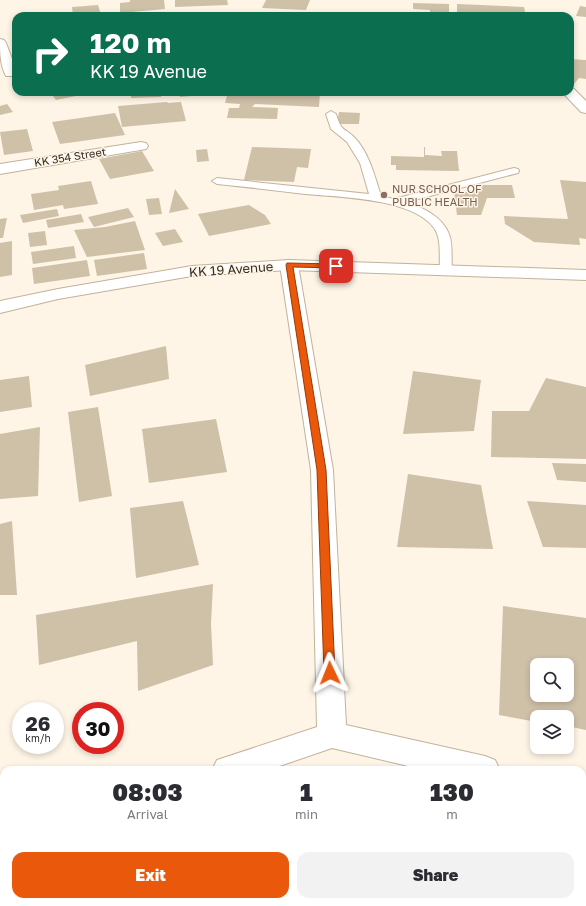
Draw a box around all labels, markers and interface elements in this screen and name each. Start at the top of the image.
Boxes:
text: 120 m [90,26,171,59]
icon: right [24,28,76,80]
text: KK 19 Avenue [90,60,207,82]
street label: KK 354 Street [33,144,107,169]
place label: NUR SCHOOL OF PUBLIC HEALTH [392,182,482,208]
marker: NUR SCHOOL OF PUBLIC HEALTH [379,190,389,200]
pin [319,249,353,283]
icon: arrive [325,255,347,277]
street label: KK 19 Avenue [188,258,274,280]
position arrow [309,652,351,694]
map controls [530,658,574,754]
button: search [530,658,574,702]
speed limit sign: 30 [72,702,124,754]
button: layers [530,710,574,754]
text: 26 [26,711,50,735]
text: km/h [25,732,51,744]
text: 08:03 [112,777,183,806]
text: 1 [300,777,313,806]
text: 130 [430,777,474,806]
text: Arrival [127,806,168,822]
text: min [295,806,318,822]
text: m [446,806,458,822]
button: Exit [12,852,289,898]
button: Share [297,852,574,898]

